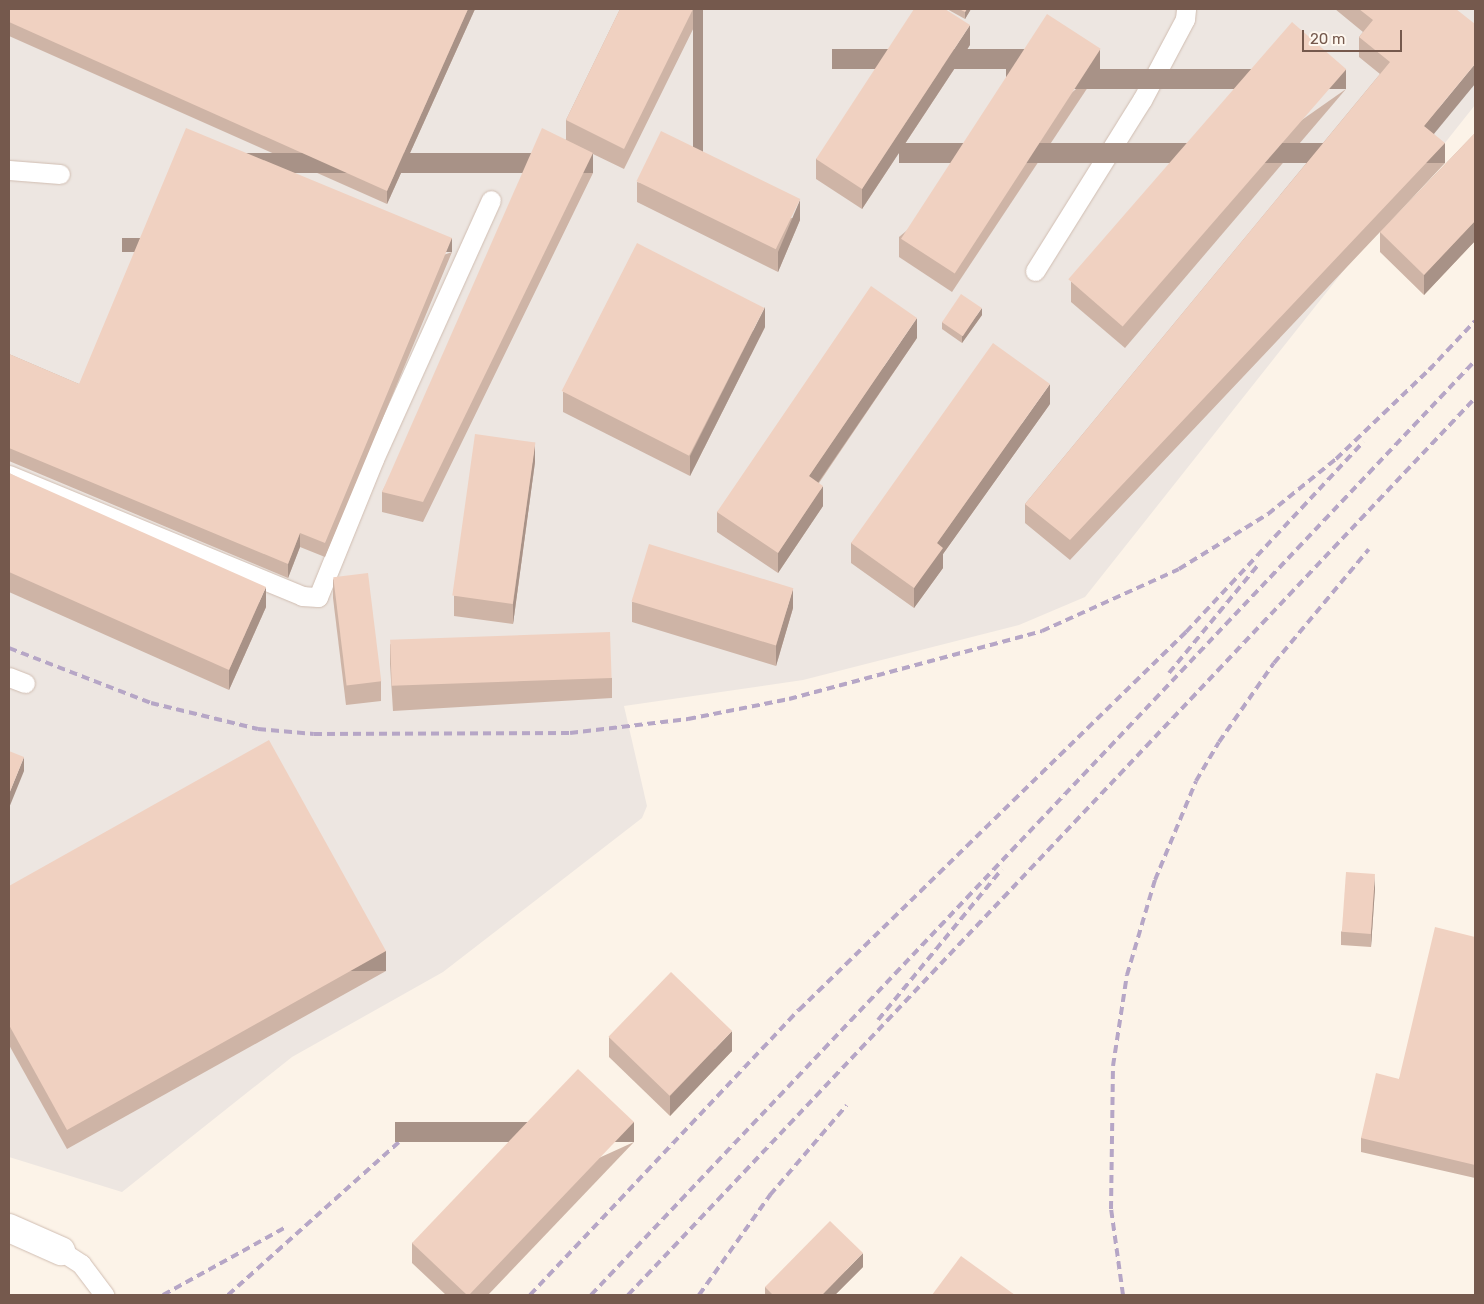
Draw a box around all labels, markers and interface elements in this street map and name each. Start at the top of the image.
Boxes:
scale bar [1304,20,1404,52]
text: 20 m [1310,30,1345,48]

